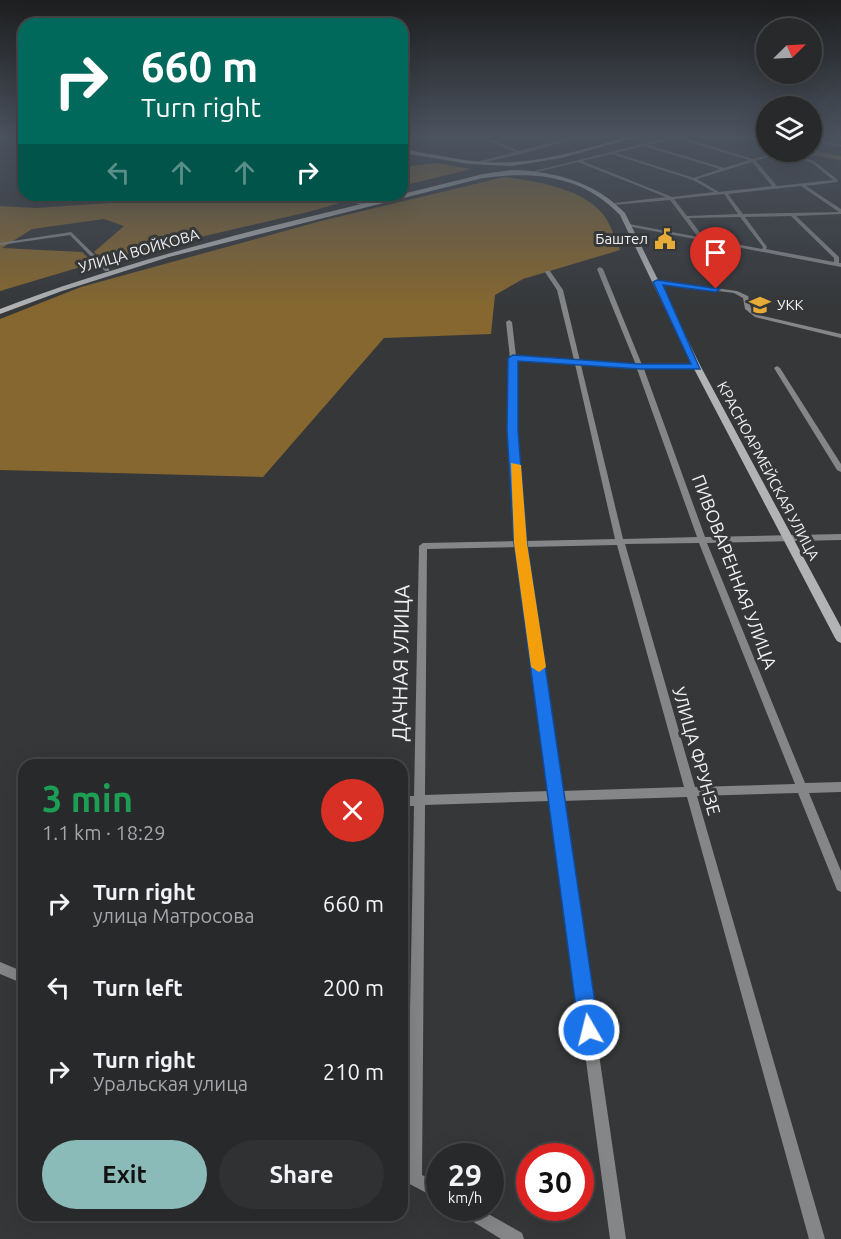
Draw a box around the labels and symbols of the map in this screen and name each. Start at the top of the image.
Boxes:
north arrow [756,18,822,84]
street label: УЛИЦА ВОЙКОВА [77,225,201,276]
public building icon: Баштел [653,227,677,251]
pin [690,227,741,289]
place label: Баштел [595,230,648,247]
school or university icon: УКК [748,293,772,317]
place label: УКК [777,296,804,313]
street label: КРАСНОАРМЕЙСКАЯ УЛИЦА [714,378,823,563]
street label: ПИВОВАРЕННАЯ УЛИЦА [689,472,781,672]
street label: ДАЧНАЯ УЛИЦА [387,584,413,741]
street label: УЛИЦА ФРУНЗЕ [669,684,725,817]
position arrow [557,998,621,1062]
speed limit sign: 30 [516,1143,594,1221]

